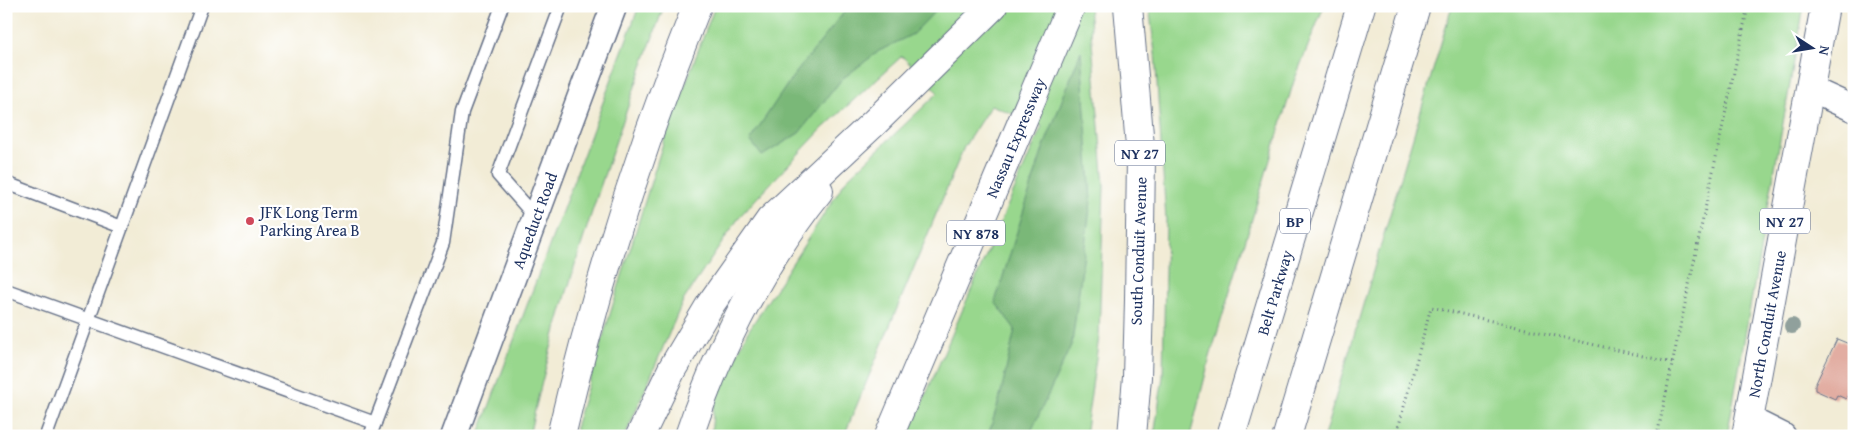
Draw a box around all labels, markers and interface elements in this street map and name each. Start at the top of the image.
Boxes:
north arrow [1788,22,1838,72]
text: N [1814,44,1835,58]
street label: Nassau Expressway [979,74,1051,202]
road number: NY 27 [1115,140,1165,166]
street label: Aqueduct Road [505,168,563,272]
street label: South Conduit Avenue [1123,176,1153,326]
place label: JFK Long Term Parking Area B [258,200,360,242]
road number: BP [1280,208,1310,234]
road number: NY 27 [1760,208,1810,234]
marker: JFK Long Term Parking Area B [244,215,256,227]
road number: NY 878 [947,220,1005,246]
street label: Belt Parkway [1250,247,1299,338]
street label: North Conduit Avenue [1741,248,1792,399]

